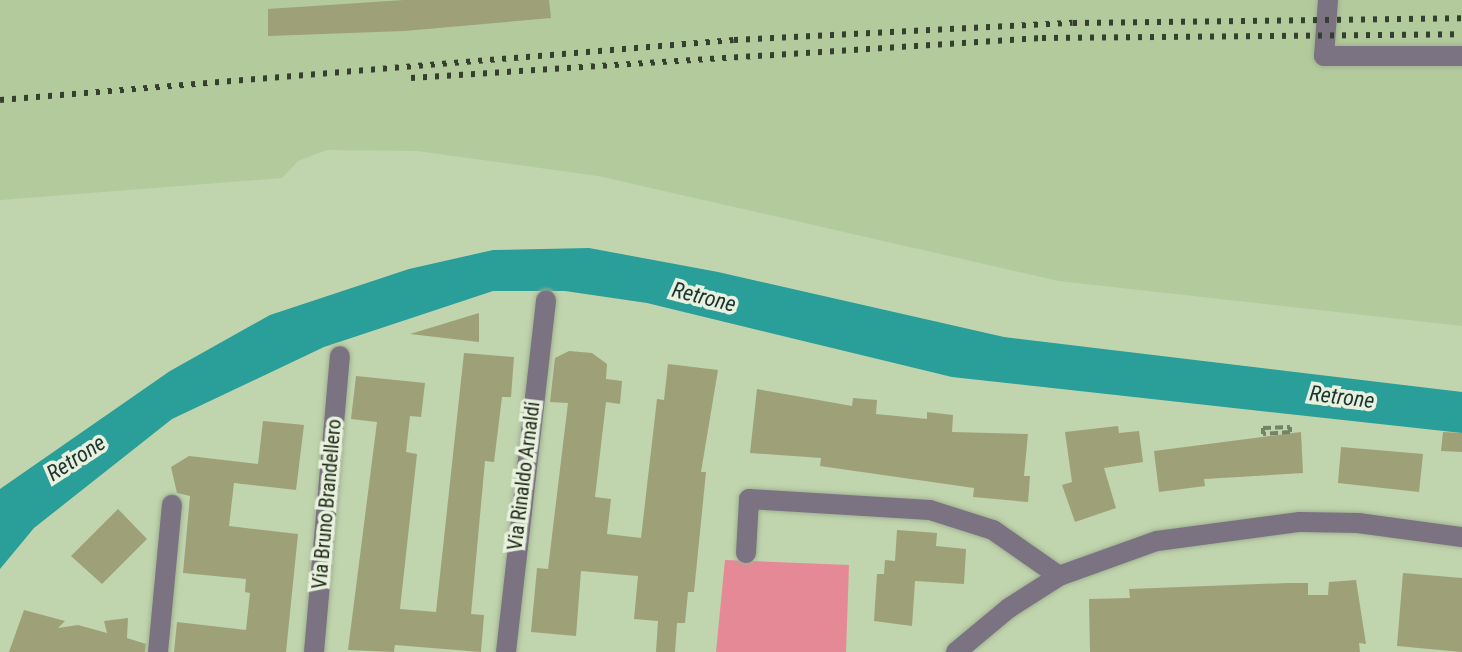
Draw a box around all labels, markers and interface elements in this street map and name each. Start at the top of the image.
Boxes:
water label: Retrone [669,276,739,318]
water label: Retrone [1308,380,1376,414]
street label: Via Rinaldo Arnaldi [503,400,545,552]
street label: Via Bruno Brandellero [308,418,346,590]
water label: Retrone [42,429,110,487]

